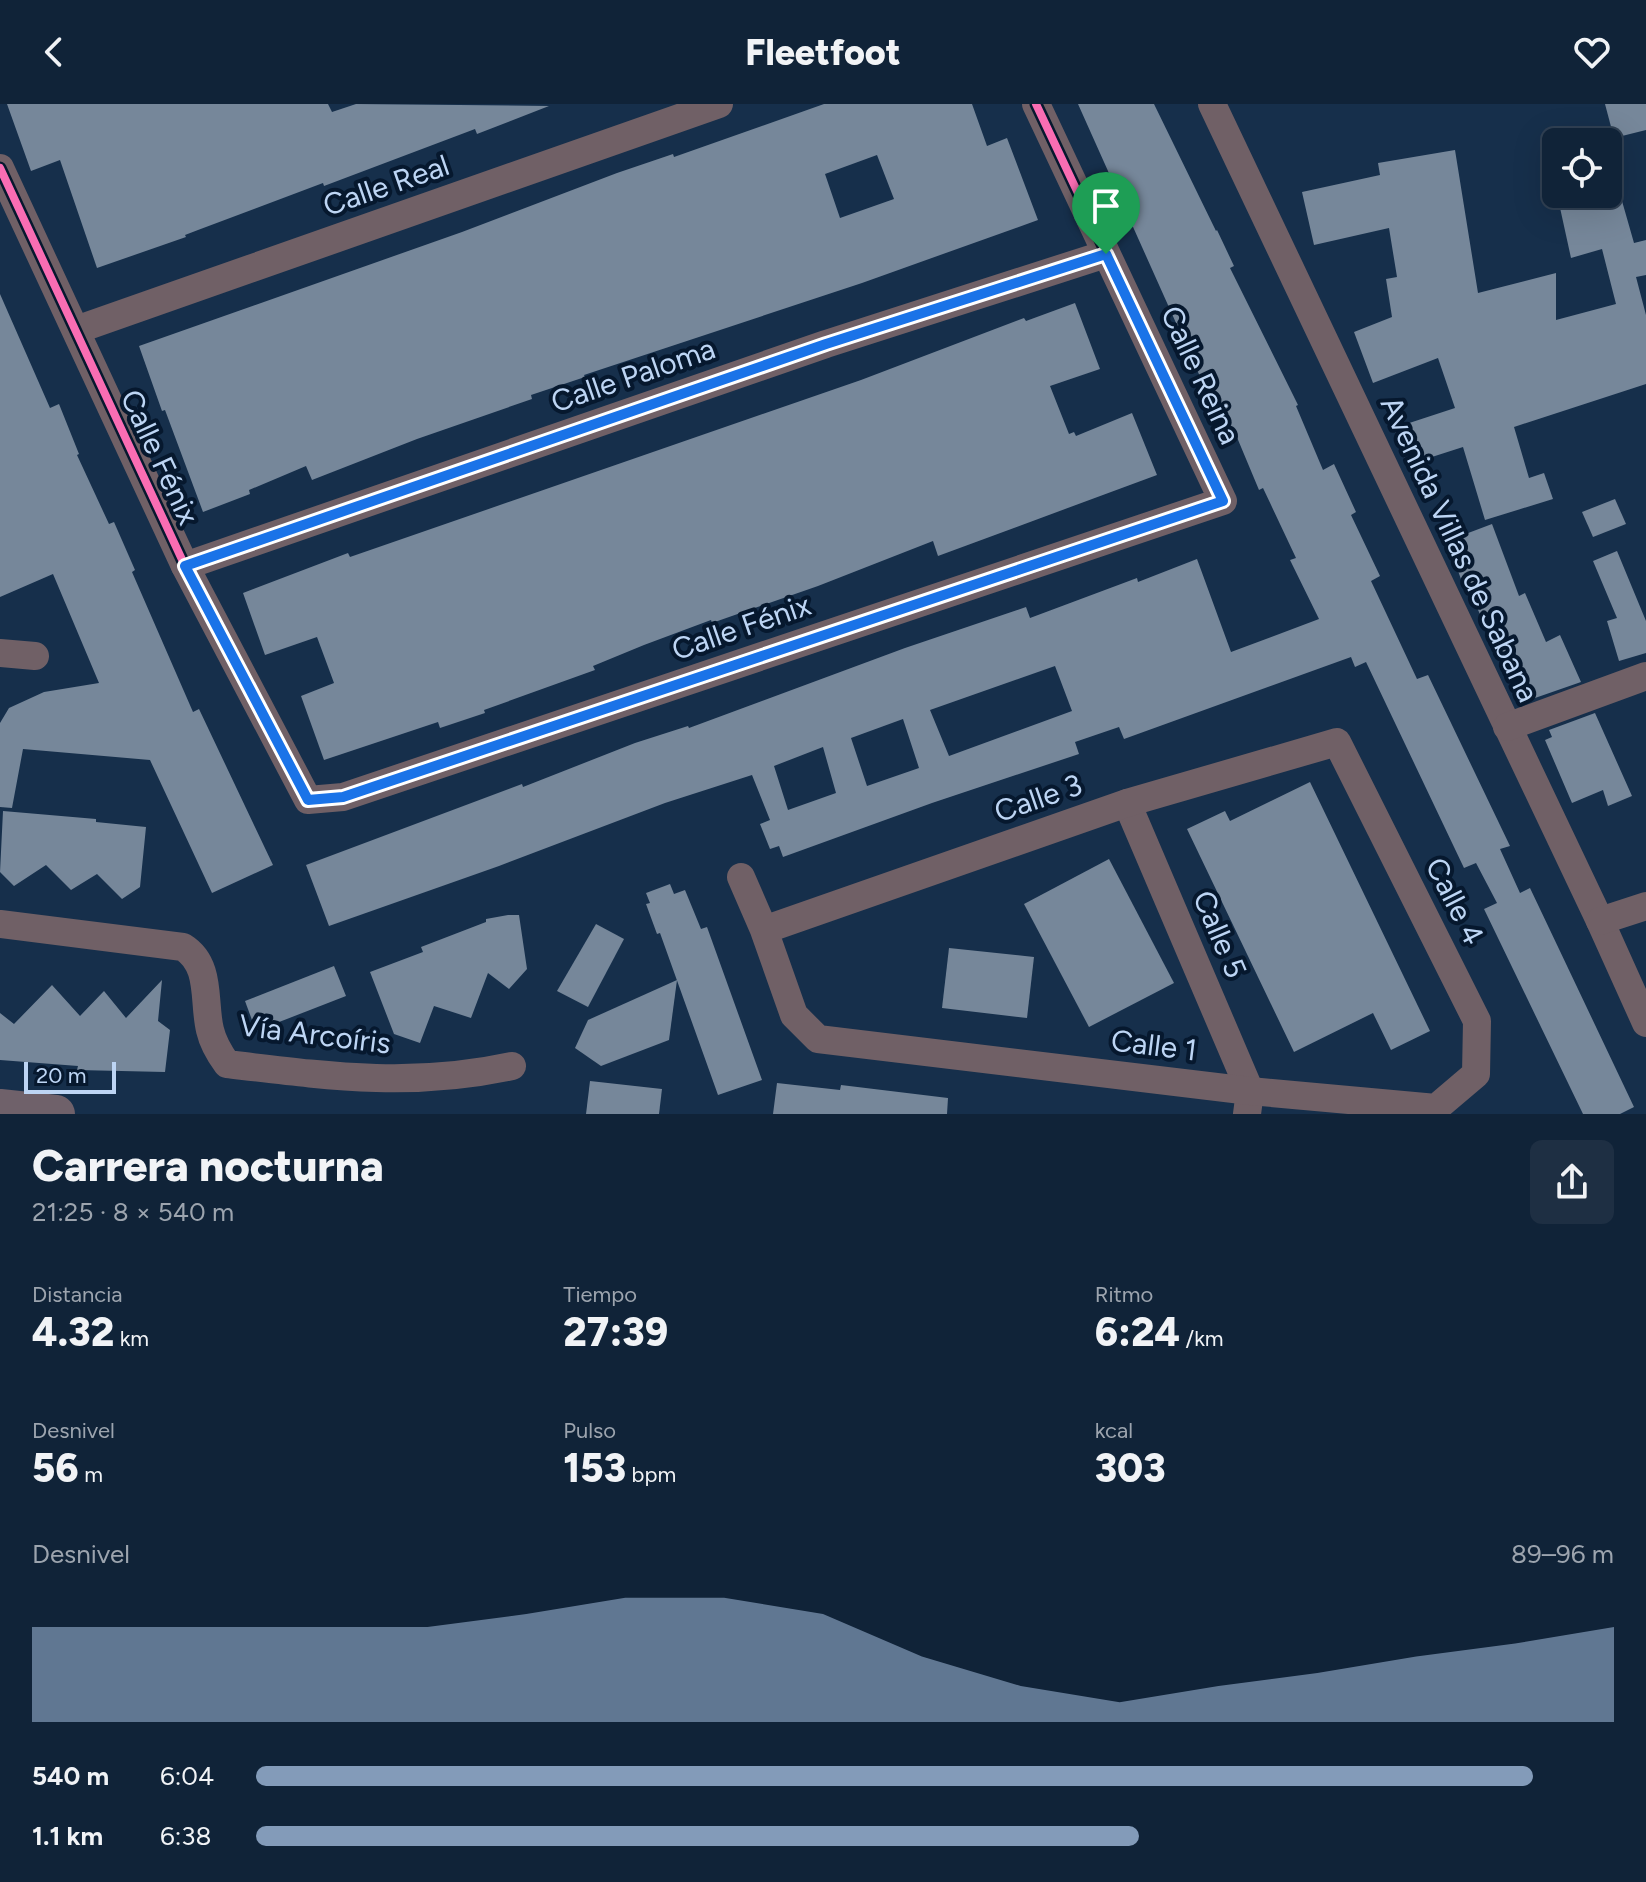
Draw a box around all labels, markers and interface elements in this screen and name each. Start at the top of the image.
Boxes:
icon: back [32,30,76,74]
icon: heart [1570,30,1614,74]
text: Fleetfoot [745,31,901,74]
map controls [1542,128,1622,208]
button: locate [1542,128,1622,208]
street label: Calle Real [318,146,454,224]
pin [1072,172,1140,254]
icon: arrive [1084,184,1128,228]
street label: Calle Reina [1153,300,1249,450]
street label: Calle Paloma [546,330,720,420]
street label: Calle Fénix [113,384,207,530]
street label: Avenida Villas de Sabana [1373,390,1547,708]
street label: Calle Fénix [667,586,815,668]
street label: Calle 3 [989,766,1087,830]
street label: Calle 4 [1418,851,1492,951]
street label: Calle 5 [1185,885,1255,983]
street label: Vía Arcoíris [237,1006,393,1062]
street label: Calle 1 [1109,1021,1199,1069]
scale bar [24,1058,116,1094]
text: 20 m [36,1062,87,1089]
text: Carrera nocturna [32,1139,384,1192]
button: share [1530,1140,1614,1224]
text: 21:25 · 8 × 540 m [32,1196,234,1228]
text: Distancia [32,1281,122,1308]
text: Tiempo [563,1281,637,1308]
text: Ritmo [1095,1281,1153,1308]
text: 4.32 [32,1308,114,1356]
text: 27:39 [563,1308,668,1356]
text: 6:24 [1095,1308,1180,1356]
text: km [114,1325,149,1352]
text: /km [1180,1325,1224,1352]
text: Desnivel [32,1417,115,1444]
text: Pulso [563,1417,616,1444]
text: kcal [1095,1417,1133,1444]
text: 56 [32,1444,79,1492]
text: 153 [563,1444,626,1492]
text: 303 [1095,1444,1166,1492]
text: m [79,1461,103,1488]
text: bpm [626,1461,676,1488]
text: Desnivel [32,1538,130,1570]
text: 89–96 m [1511,1538,1614,1570]
text: 540 m [32,1760,109,1792]
text: 6:04 [160,1760,214,1792]
text: 1.1 km [32,1820,103,1852]
text: 6:38 [160,1820,211,1852]

